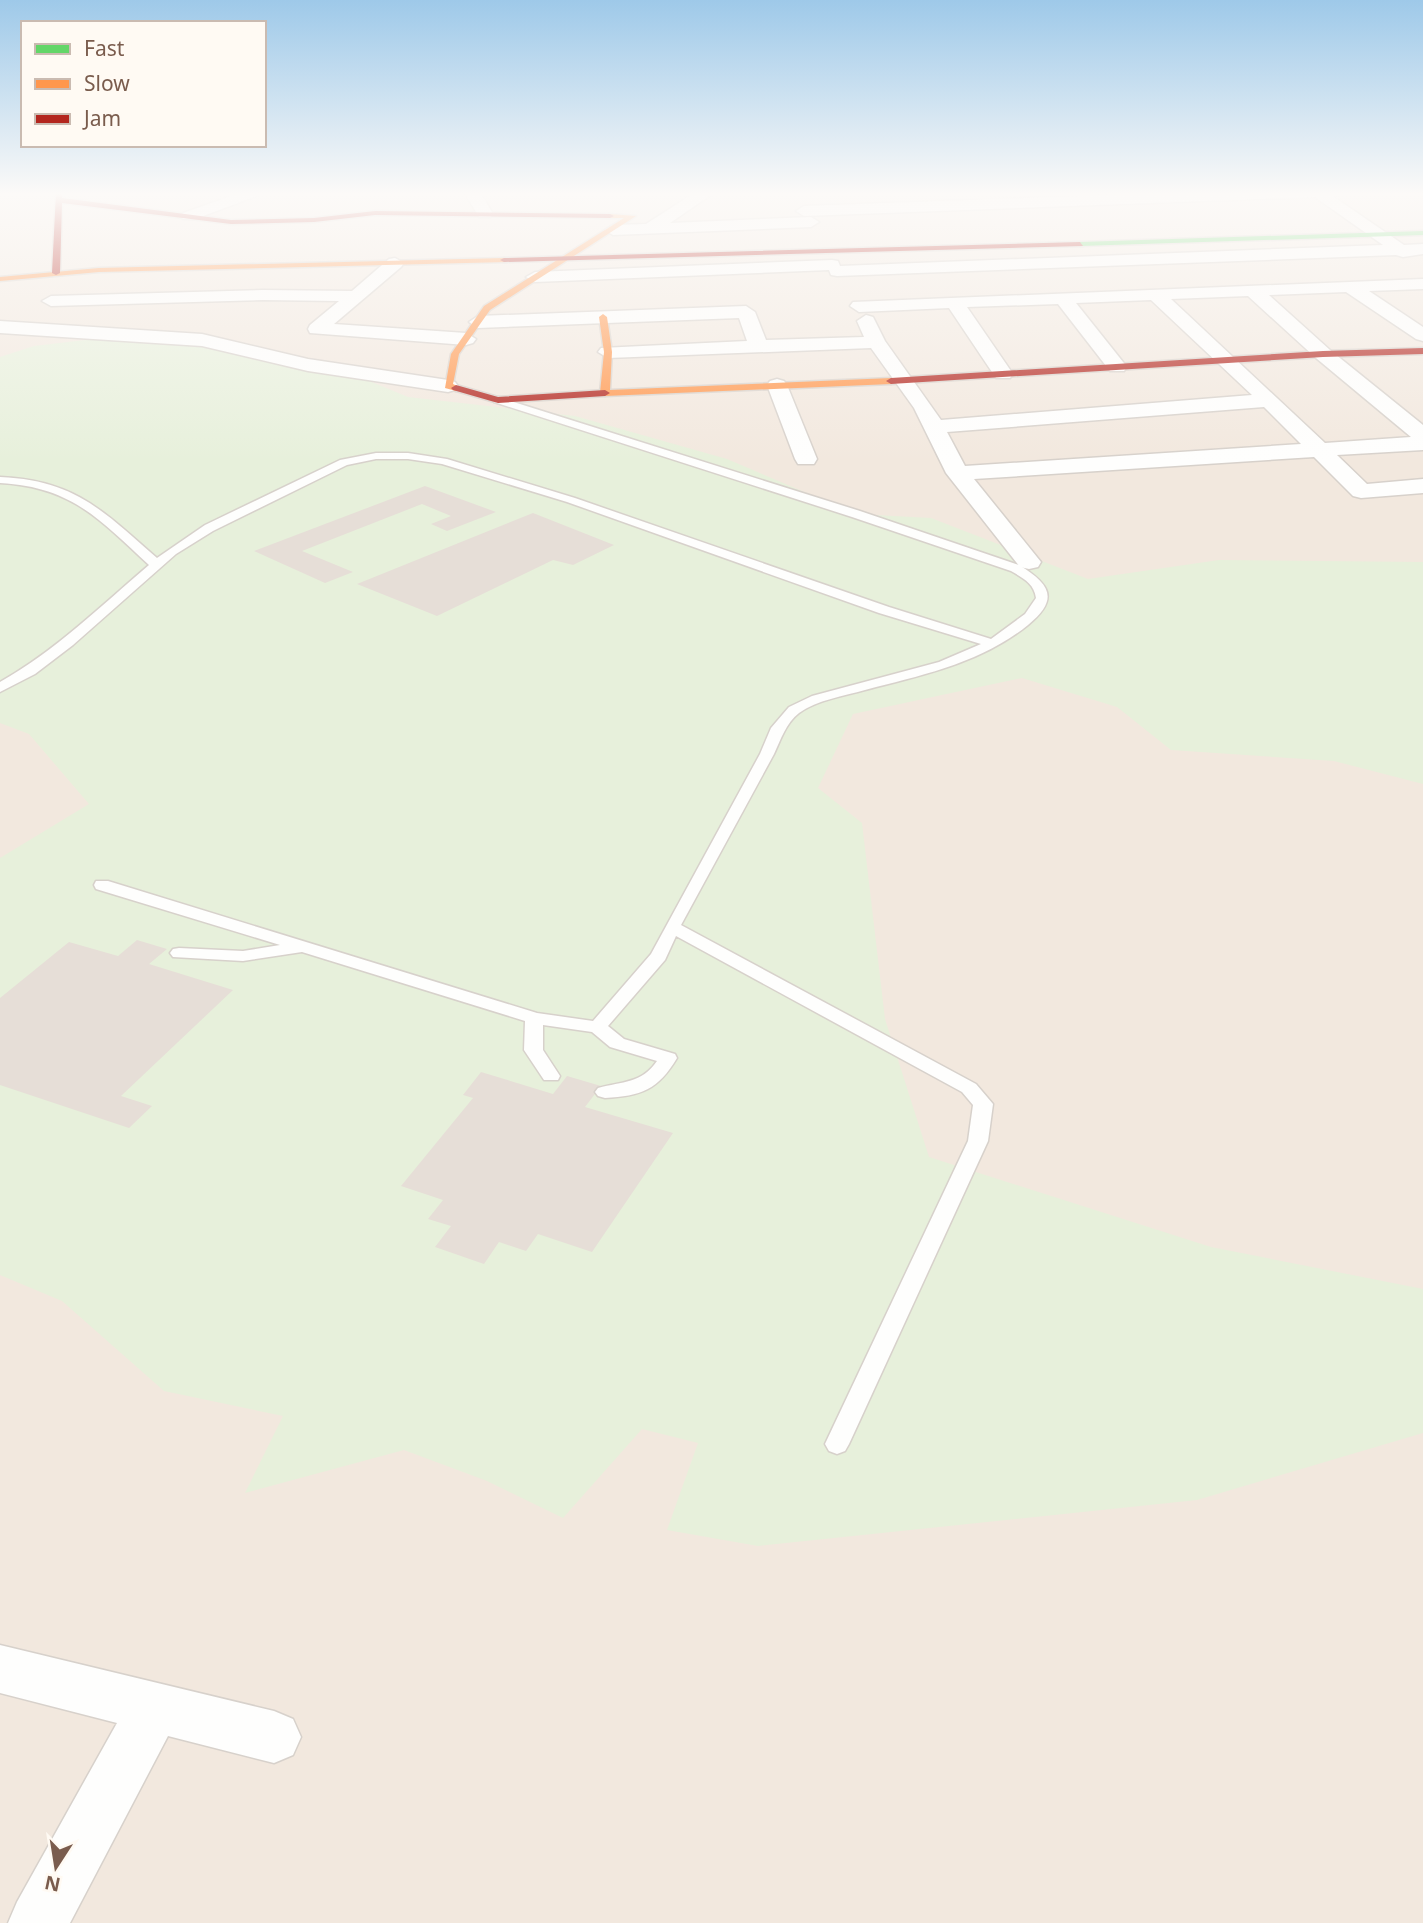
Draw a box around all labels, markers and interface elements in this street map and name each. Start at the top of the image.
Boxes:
legend [21,21,266,147]
text: Fast [84,34,125,62]
text: Slow [84,69,130,97]
text: Jam [82,104,121,132]
north arrow [21,1832,91,1902]
text: N [42,1869,63,1898]

